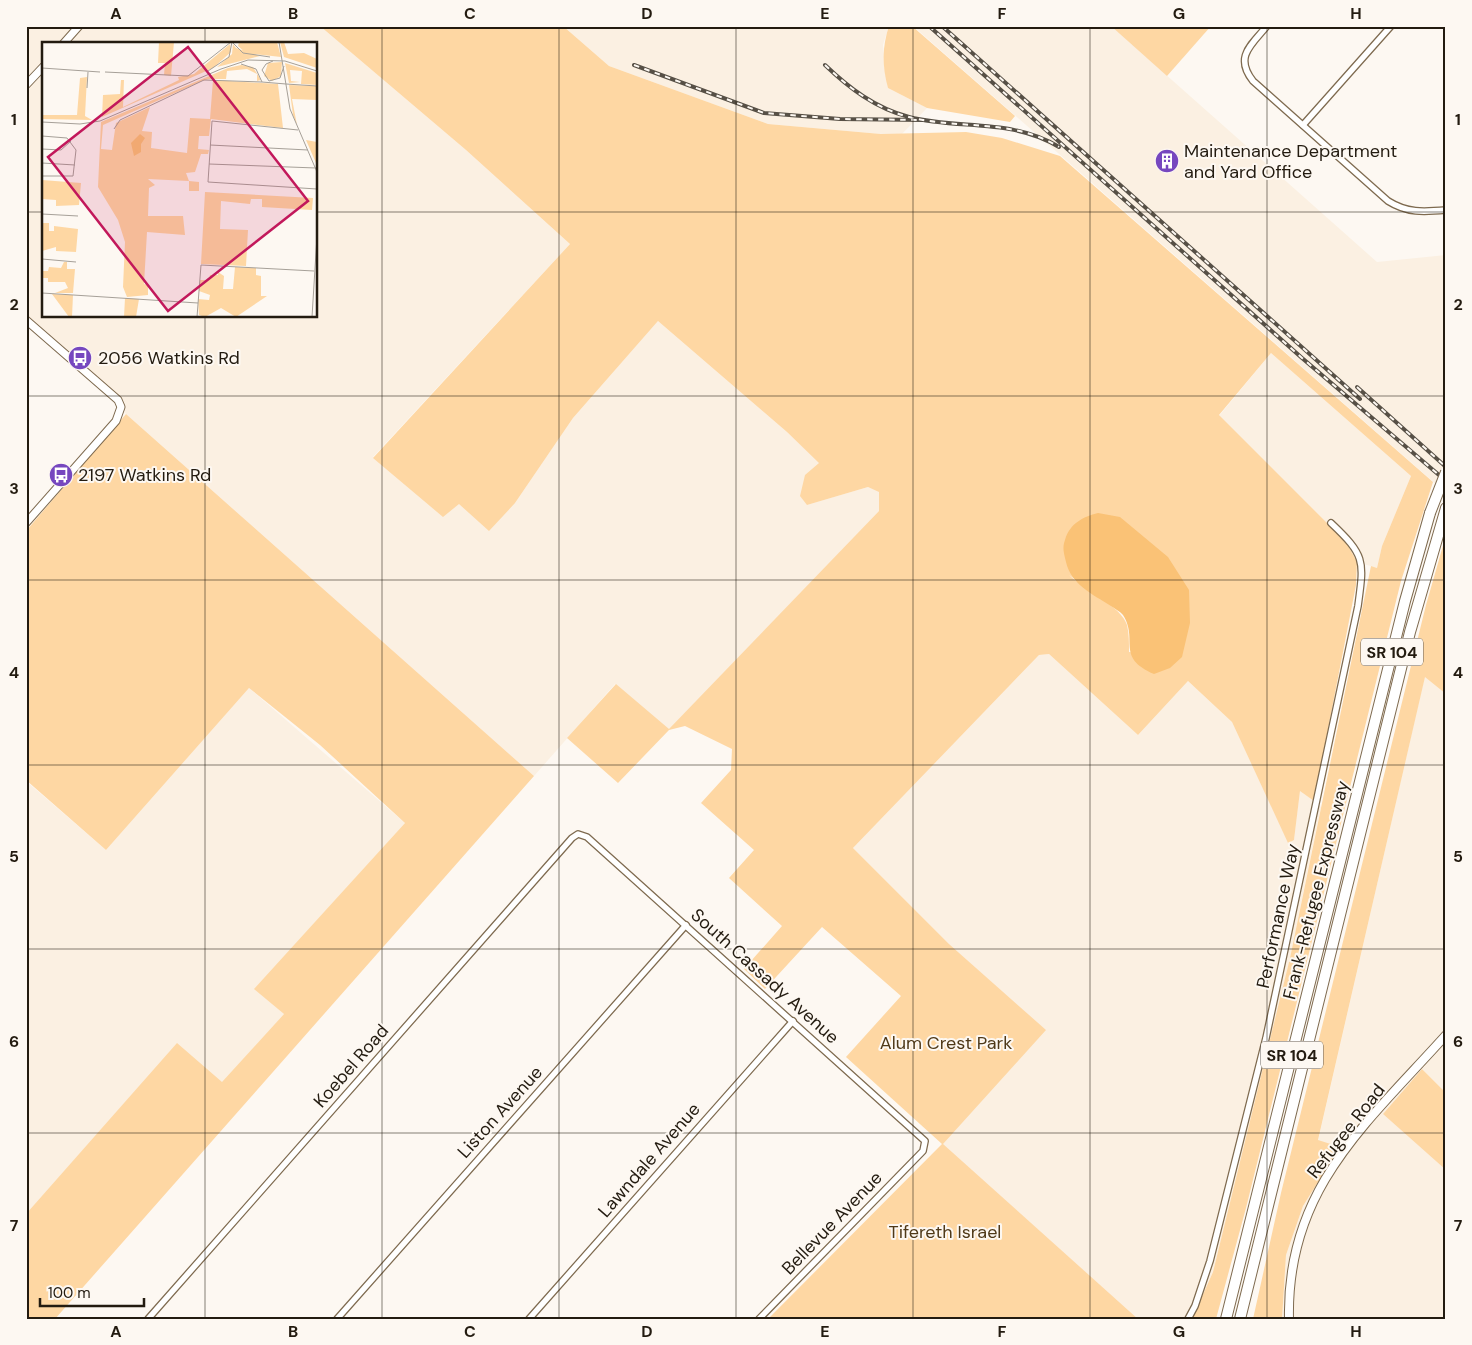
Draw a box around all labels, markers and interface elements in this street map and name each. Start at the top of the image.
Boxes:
text: A [110,3,122,24]
text: B [288,3,298,24]
text: C [464,3,476,24]
text: D [641,3,653,24]
text: E [820,3,830,24]
text: F [998,3,1007,24]
text: G [1173,3,1185,24]
text: H [1350,3,1362,24]
inset map [42,42,318,318]
text: 1 [11,109,17,130]
text: 1 [1455,109,1461,130]
place label: Maintenance Department and Yard Office [1184,139,1397,184]
building icon: Maintenance Department and Yard Office [1154,148,1180,174]
text: 2 [9,294,19,315]
text: 2 [1453,294,1463,315]
bus stop icon: 2056 Watkins Rd [67,345,93,371]
place label: 2056 Watkins Rd [98,346,240,370]
bus stop icon: 2197 Watkins Rd [48,462,74,488]
place label: 2197 Watkins Rd [78,463,211,487]
text: 3 [9,478,19,499]
text: 3 [1453,478,1463,499]
road number: SR 104 [1361,638,1423,666]
text: 4 [9,662,19,683]
text: 4 [1453,662,1463,683]
street label: Frank-Refugee Expressway [1277,778,1355,1002]
street label: Performance Way [1251,841,1305,991]
text: 5 [9,846,19,867]
text: 5 [1453,846,1463,867]
street label: South Cassady Avenue [686,903,844,1049]
street label: Koebel Road [308,1019,394,1113]
text: 6 [9,1031,19,1052]
park label: Alum Crest Park [880,1031,1012,1055]
text: 6 [1453,1031,1463,1052]
road number: SR 104 [1261,1042,1323,1068]
street label: Liston Avenue [452,1061,548,1163]
street label: Refugee Road [1302,1079,1390,1183]
street label: Lawndale Avenue [593,1098,705,1222]
street label: Bellevue Avenue [776,1166,888,1280]
text: 7 [10,1215,19,1236]
text: 7 [1454,1215,1463,1236]
park label: Tifereth Israel [889,1220,1001,1244]
scale bar [40,1275,144,1307]
text: 100 m [48,1283,91,1303]
text: A [110,1321,122,1342]
text: B [288,1321,298,1342]
text: C [464,1321,476,1342]
text: D [641,1321,653,1342]
text: E [820,1321,830,1342]
text: F [998,1321,1007,1342]
text: G [1173,1321,1185,1342]
text: H [1350,1321,1362,1342]

